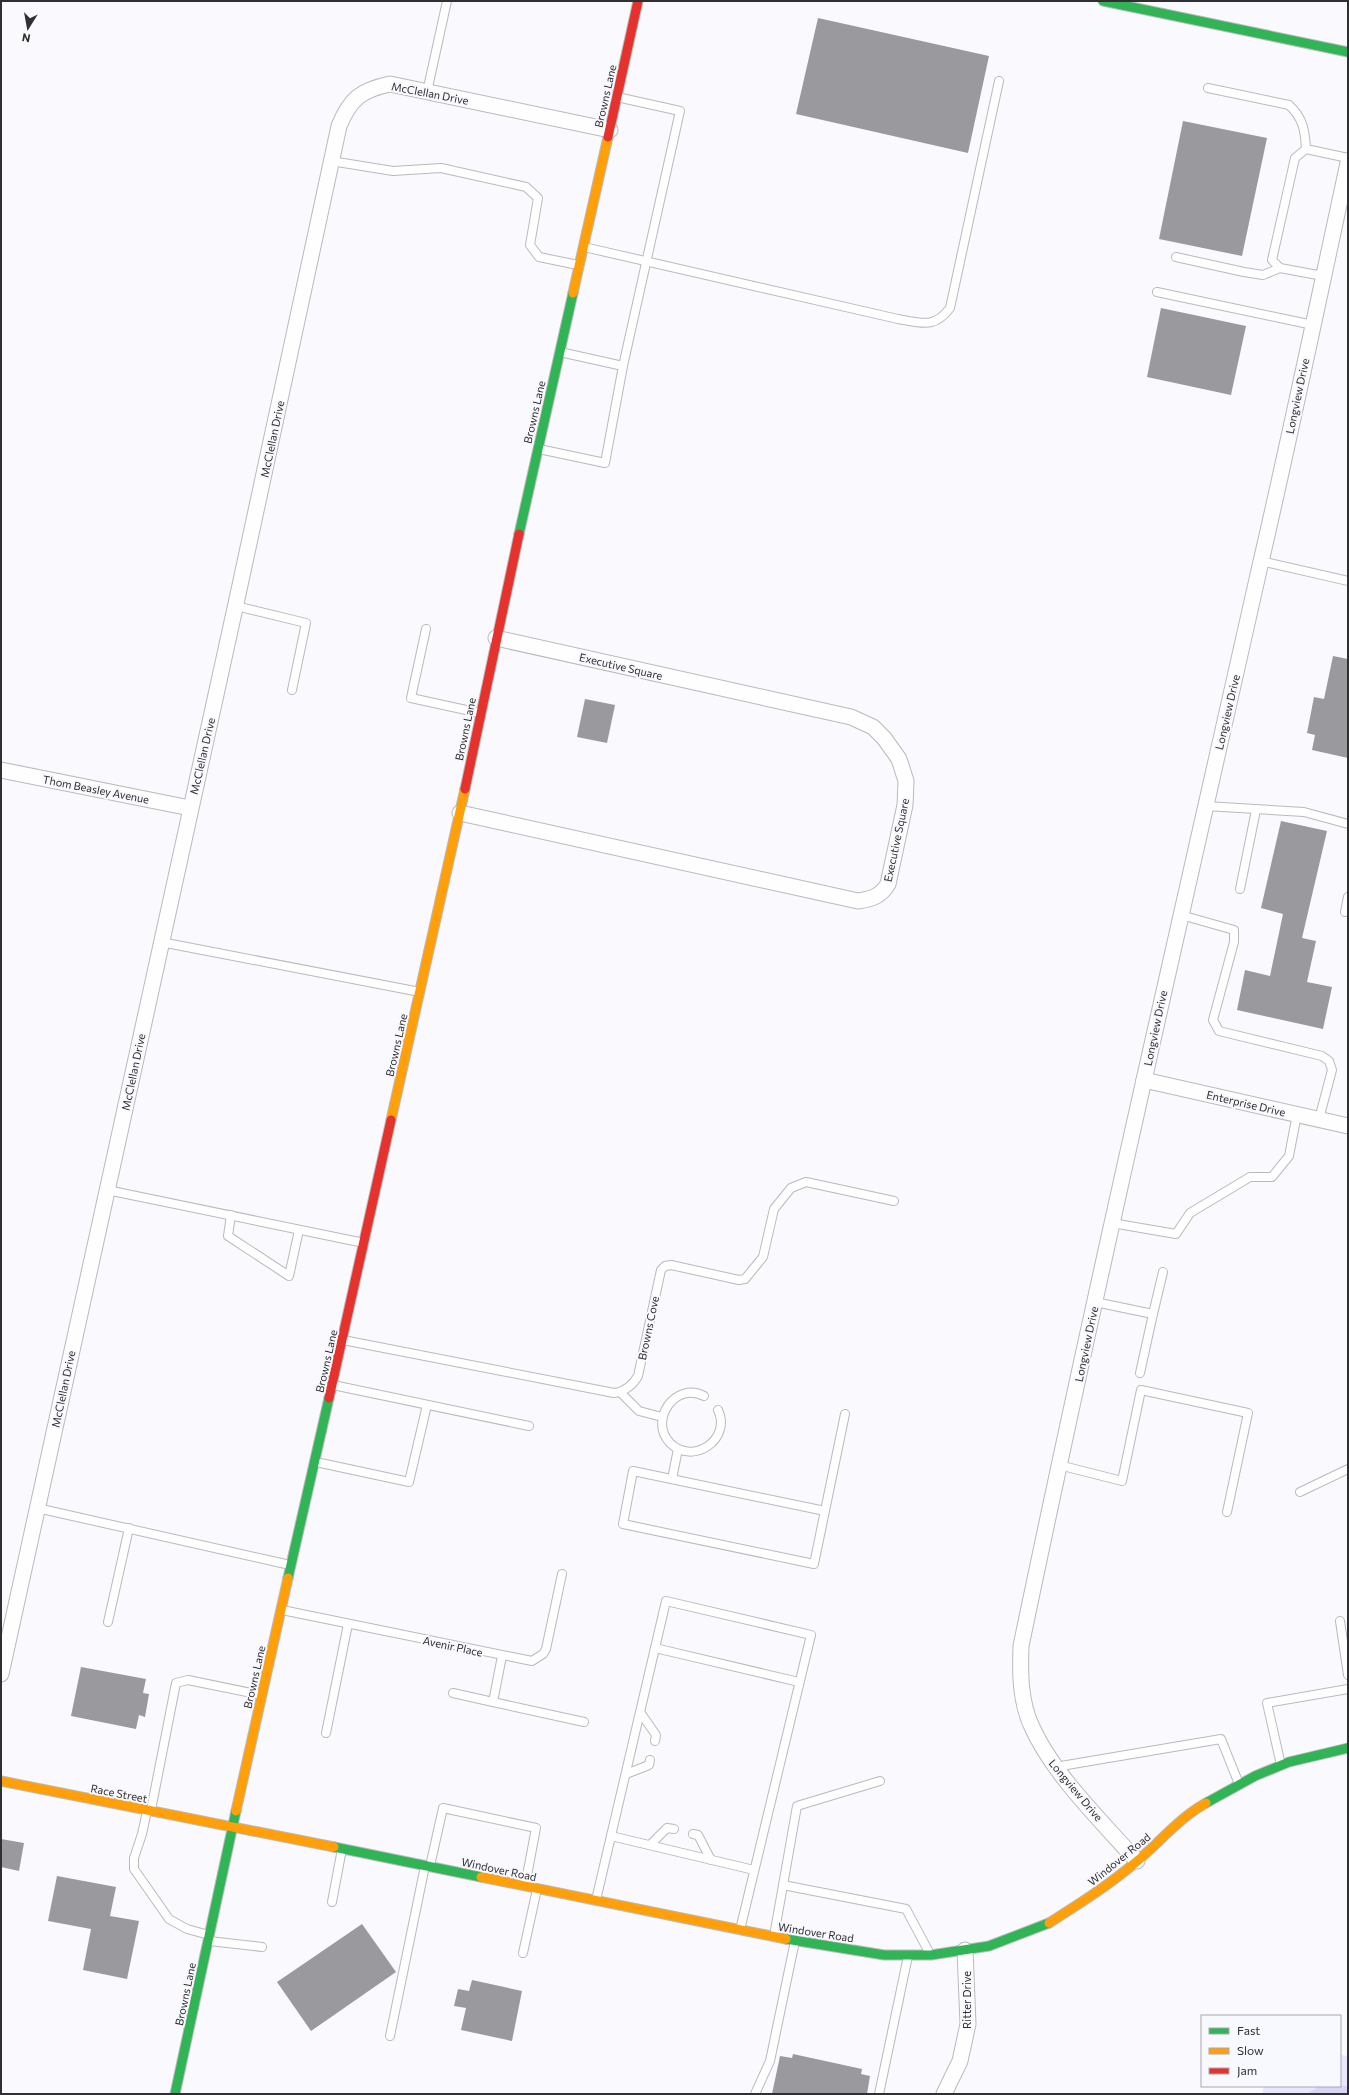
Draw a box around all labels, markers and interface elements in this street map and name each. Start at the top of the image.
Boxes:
north arrow [8,8,48,48]
text: N [21,31,31,45]
street label: Browns Lane [591,63,619,129]
street label: McClellan Drive [390,79,470,107]
street label: Longview Drive [1283,357,1311,435]
street label: Browns Lane [520,379,548,445]
street label: McClellan Drive [257,399,287,479]
street label: Executive Square [578,650,664,682]
street label: Longview Drive [1212,673,1242,751]
street label: Browns Lane [452,696,478,762]
street label: McClellan Drive [187,716,217,796]
street label: Thom Beasley Avenue [42,772,151,806]
street label: Executive Square [881,797,911,883]
street label: Longview Drive [1141,989,1169,1067]
street label: Browns Lane [382,1012,410,1078]
street label: McClellan Drive [118,1032,148,1112]
street label: Enterprise Drive [1205,1088,1287,1118]
street label: Browns Cove [635,1295,661,1361]
street label: Longview Drive [1072,1305,1100,1383]
street label: Browns Lane [312,1328,340,1394]
street label: McClellan Drive [48,1349,78,1429]
street label: Avenir Place [422,1633,484,1659]
street label: Browns Lane [240,1644,268,1710]
street label: Longview Drive [1046,1756,1106,1824]
street label: Race Street [90,1781,149,1805]
street label: Windover Road [1085,1830,1153,1888]
street label: Windover Road [460,1855,538,1883]
street label: Windover Road [777,1920,855,1944]
street label: Browns Lane [172,1961,198,2027]
street label: Ritter Drive [960,1971,973,2029]
legend [1201,2015,1341,2087]
text: Fast [1237,2023,1260,2037]
text: Slow [1237,2043,1264,2057]
text: Jam [1237,2063,1257,2078]

